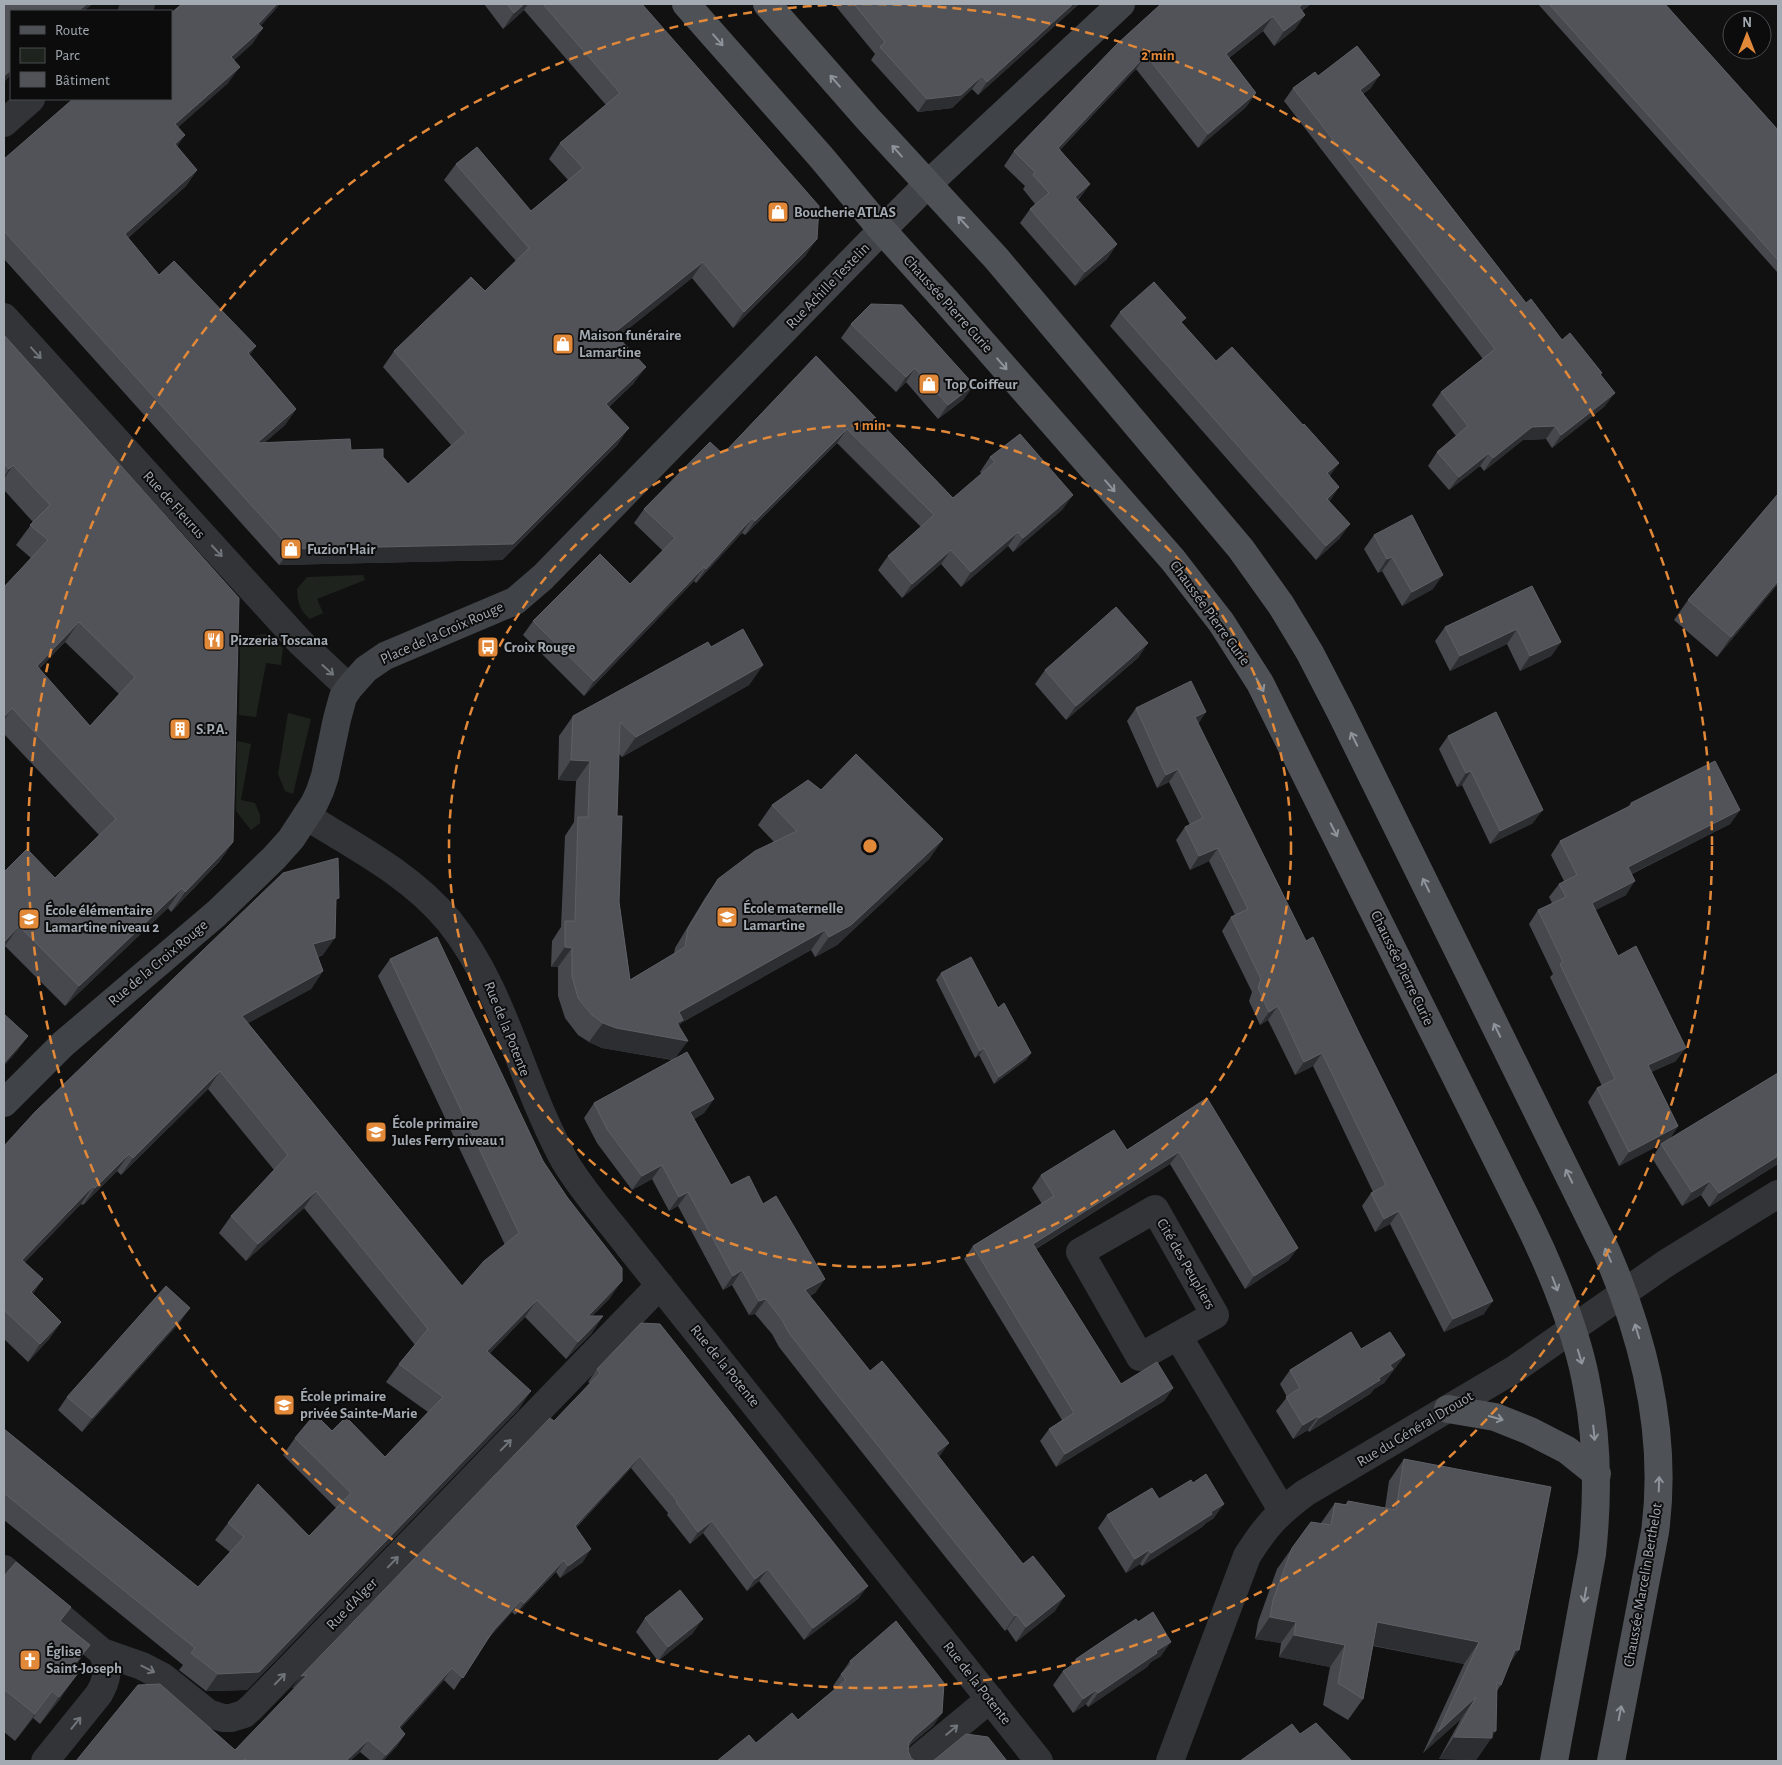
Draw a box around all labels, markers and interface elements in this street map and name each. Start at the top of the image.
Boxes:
legend [10,10,172,100]
north arrow [1722,10,1772,60]
text: N [1742,16,1752,30]
text: Route [55,23,89,38]
one-way arrow [712,34,724,47]
text: Parc [55,48,80,63]
text: 2 min [1141,48,1175,63]
text: Bâtiment [55,73,110,88]
one-way arrow [829,74,840,87]
one-way arrow [891,145,903,157]
shop icon: Boucherie ATLAS [766,200,790,224]
place label: Boucherie ATLAS [794,205,896,220]
one-way arrow [957,215,969,228]
street label: Rue Achille Testelin [783,240,873,332]
street label: Chaussée Pierre Curie [900,252,996,356]
place label: Maison funéraire Lamartine [579,328,681,360]
shop icon: Maison funéraire Lamartine [551,332,575,356]
one-way arrow [31,347,42,360]
one-way arrow [996,358,1008,371]
shop icon: Top Coiffeur [917,372,941,396]
place label: Top Coiffeur [945,377,1018,392]
text: 1 min [854,418,886,433]
street label: Rue de Fleurus [140,468,208,542]
one-way arrow [1104,480,1115,493]
shop icon: Fuzion'Hair [279,537,303,561]
place label: Fuzion'Hair [307,542,376,557]
one-way arrow [211,545,223,558]
street label: Chaussée Pierre Curie [1167,558,1253,668]
street label: Place de la Croix Rouge [378,599,506,667]
restaurant icon: Pizzeria Toscana [202,628,226,652]
place label: Pizzeria Toscana [230,633,328,648]
bus stop icon: Croix Rouge [476,635,500,659]
place label: Croix Rouge [504,640,575,655]
one-way arrow [321,664,334,675]
one-way arrow [1256,677,1266,692]
building icon: S.P.A. [168,717,192,741]
place label: S.P.A. [196,722,228,737]
one-way arrow [1349,732,1358,747]
one-way arrow [1330,822,1339,837]
centre of rings [861,837,879,855]
one-way arrow [1420,878,1430,893]
place label: École maternelle Lamartine [743,899,843,933]
place label: École élémentaire Lamartine niveau 2 [45,901,159,935]
school or university icon: École maternelle Lamartine [715,905,739,929]
school or university icon: École élémentaire Lamartine niveau 2 [17,907,41,931]
street label: Chaussée Pierre Curie [1368,908,1436,1028]
street label: Rue de la Croix Rouge [105,917,211,1009]
street label: Rue de la Potente [481,980,533,1079]
one-way arrow [1492,1023,1502,1038]
place label: École primaire Jules Ferry niveau 1 [392,1114,505,1148]
school or university icon: École primaire Jules Ferry niveau 1 [364,1120,388,1144]
one-way arrow [1564,1169,1574,1184]
street label: Cité des Peupliers [1154,1216,1218,1312]
one-way arrow [1603,1248,1613,1263]
one-way arrow [1551,1276,1560,1291]
street label: Rue de la Potente [688,1322,763,1410]
one-way arrow [1631,1323,1641,1339]
one-way arrow [1575,1349,1585,1365]
place label: École primaire privée Sainte-Marie [300,1387,417,1421]
street label: Rue du Général Drouot [1354,1388,1476,1470]
school or university icon: École primaire privée Sainte-Marie [272,1393,296,1417]
one-way arrow [1488,1413,1504,1423]
one-way arrow [1589,1425,1599,1441]
one-way arrow [500,1439,512,1451]
one-way arrow [1654,1477,1664,1493]
street label: Chaussée Marcelin Berthelot [1621,1502,1665,1668]
one-way arrow [387,1555,399,1568]
street label: Rue d'Alger [324,1575,380,1633]
one-way arrow [1579,1587,1589,1603]
street label: Rue de la Potente [940,1639,1014,1727]
place label: Église Saint-Joseph [46,1642,122,1676]
church icon: Église Saint-Joseph [18,1648,42,1672]
one-way arrow [140,1665,155,1674]
one-way arrow [274,1672,286,1685]
one-way arrow [1616,1706,1626,1722]
one-way arrow [70,1717,81,1730]
one-way arrow [946,1724,959,1736]

